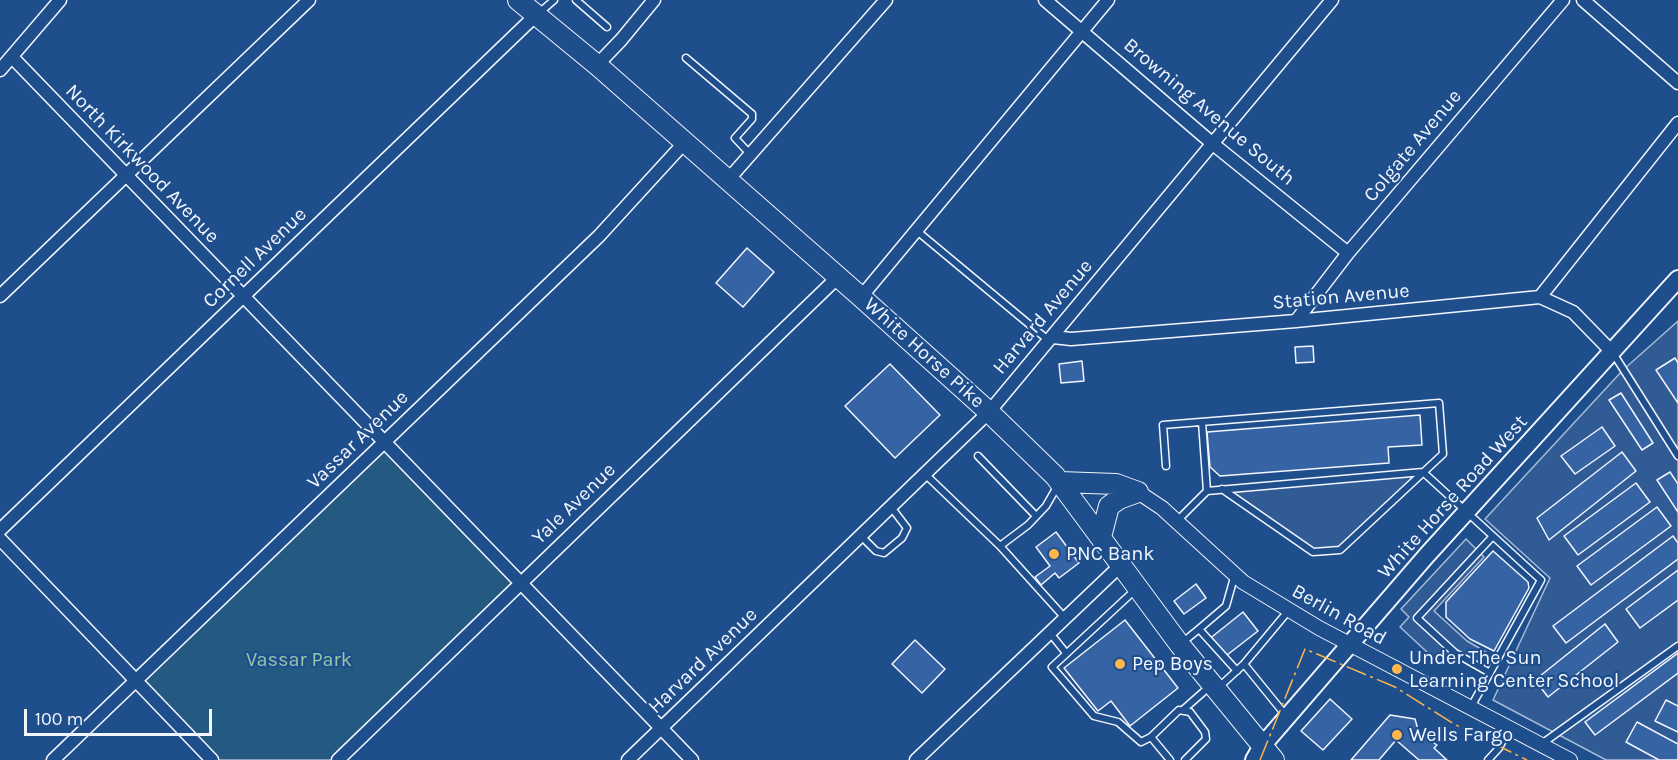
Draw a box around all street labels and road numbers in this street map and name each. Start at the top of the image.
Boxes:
street label: Browning Avenue South [1118,33,1300,191]
street label: North Kirkwood Avenue [60,80,224,248]
street label: Colgate Avenue [1359,85,1467,207]
street label: Cornell Avenue [198,203,312,313]
street label: Harvard Avenue [988,255,1098,379]
street label: Station Avenue [1271,279,1411,315]
street label: White Horse Pike [859,293,989,413]
street label: Vassar Avenue [302,386,414,494]
street label: White Horse Road West [1373,410,1533,584]
street label: Yale Avenue [527,458,621,550]
street label: Berlin Road [1288,579,1390,651]
street label: Harvard Avenue [643,603,763,719]

